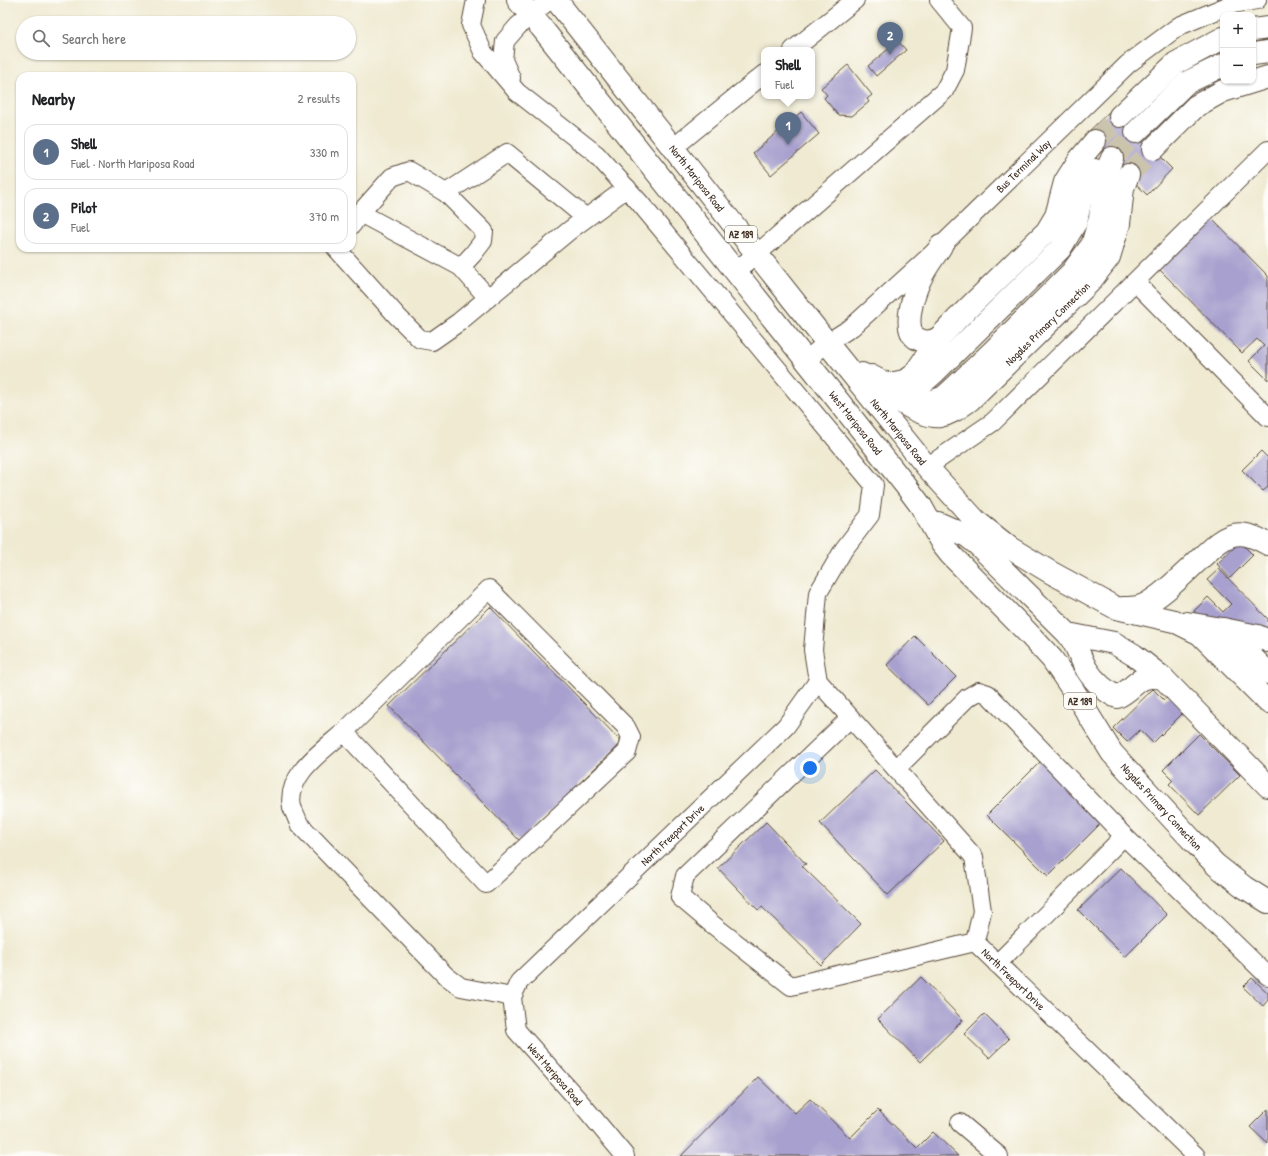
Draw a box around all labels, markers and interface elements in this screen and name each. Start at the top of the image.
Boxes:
map controls [1220,12,1256,84]
button: + [1220,12,1256,48]
search box [16,16,356,60]
pin: 2 [877,22,903,55]
icon: search [30,27,52,49]
text: Search here [62,28,126,49]
popup [761,47,815,99]
button: − [1220,48,1256,84]
text: Shell [775,54,801,75]
text: Fuel [775,75,794,93]
text: Nearby [32,87,75,110]
text: 2 results [298,89,340,107]
pin: 1 [775,112,801,145]
text: Shell [71,133,97,154]
street label: Bus Terminal Way [993,136,1054,196]
street label: North Mariposa Road [666,142,728,215]
text: 1 [44,143,48,161]
text: 330 m [310,143,339,161]
text: Fuel · North Mariposa Road [71,154,194,172]
text: Pilot [71,197,97,218]
text: 2 [43,207,49,225]
text: 370 m [309,207,339,225]
text: Fuel [71,218,90,236]
road number: AZ 189 [725,226,757,242]
street label: Nogales Primary Connection [1002,279,1093,369]
street label: West Mariposa Road [826,388,886,458]
street label: North Mariposa Road [867,396,930,468]
road number: AZ 189 [1064,693,1096,709]
your location [800,758,820,778]
street label: Nogales Primary Connection [1118,760,1205,853]
street label: North Freeport Drive [638,801,708,869]
street label: North Freeport Drive [979,945,1049,1014]
street label: West Mariposa Road [524,1040,586,1108]

